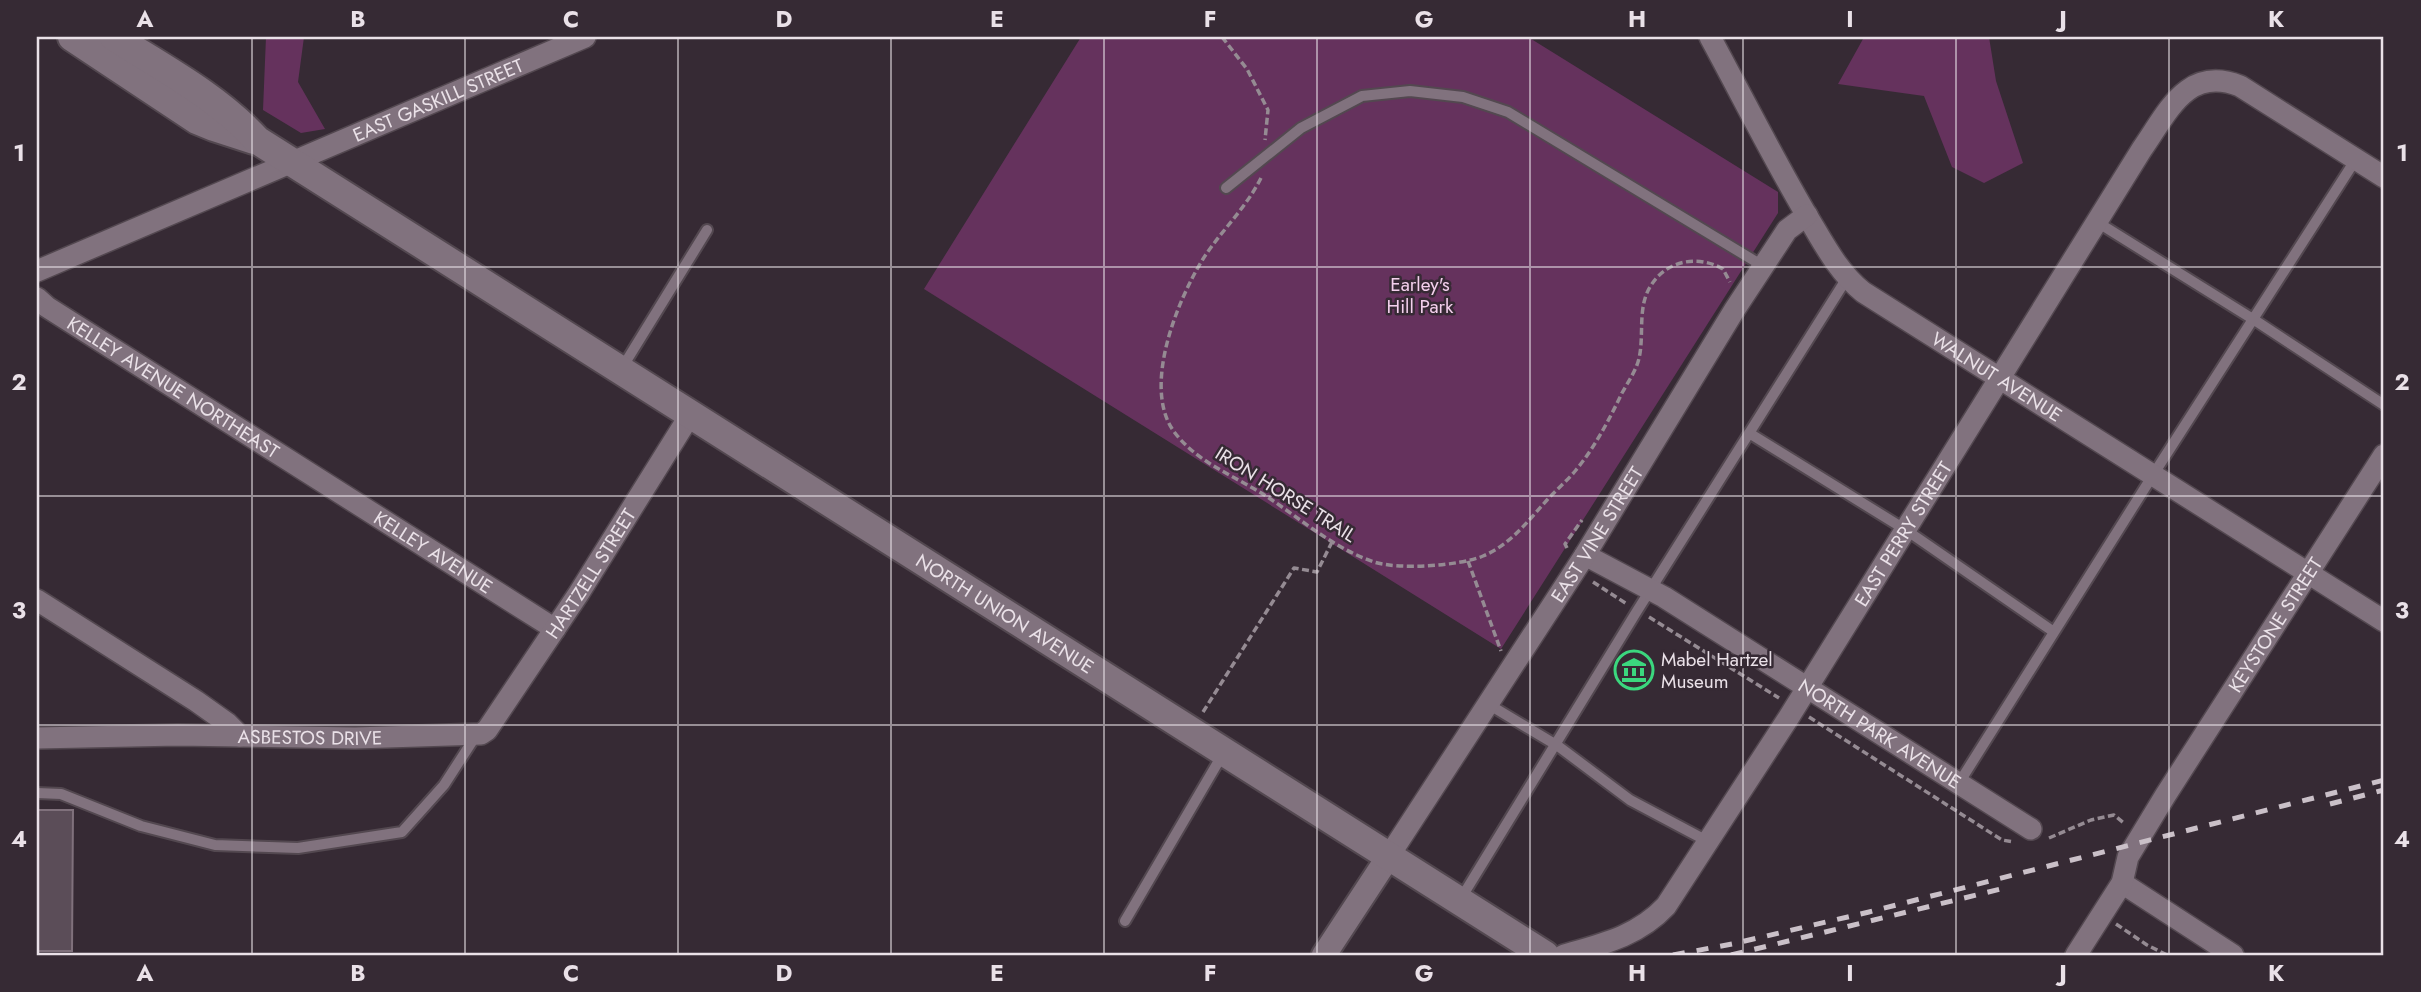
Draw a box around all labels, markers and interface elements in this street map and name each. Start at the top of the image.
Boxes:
text: A [136,2,154,36]
text: B [350,2,366,36]
text: C [563,2,579,36]
text: D [776,2,793,36]
text: E [990,2,1004,36]
text: F [1204,2,1216,36]
text: G [1415,2,1433,36]
text: H [1628,2,1646,36]
text: I [1846,2,1854,36]
text: J [2055,2,2067,36]
text: K [2268,2,2285,36]
street label: EAST GASKILL STREET [349,52,528,149]
text: 1 [13,136,25,170]
text: 1 [2396,136,2408,170]
park label: Earley's Hill Park [1387,271,1454,320]
street label: KELLEY AVENUE NORTHEAST [62,310,285,465]
street label: WALNUT AVENUE [1926,326,2067,428]
text: 2 [11,365,27,399]
text: 2 [2394,365,2410,399]
street label: IRON HORSE TRAIL [1210,440,1362,549]
street label: EAST PERRY STREET [1848,456,1959,612]
street label: EAST VINE STREET [1545,461,1650,608]
street label: HARTZELL STREET [539,503,642,644]
street label: KELLEY AVENUE [369,505,498,600]
street label: NORTH UNION AVENUE [910,547,1099,680]
street label: KEYSTONE STREET [2222,552,2329,698]
text: 3 [12,593,26,627]
text: 3 [2395,593,2409,627]
place label: Mabel Hartzel Museum [1661,646,1773,695]
museum icon: Mabel Hartzel Museum [1613,649,1655,691]
street label: NORTH PARK AVENUE [1793,672,1966,796]
street label: ASBESTOS DRIVE [237,723,383,752]
text: 4 [11,822,27,856]
text: 4 [2394,822,2410,856]
text: A [136,956,154,990]
text: B [350,956,366,990]
text: C [563,956,579,990]
text: D [776,956,793,990]
text: E [990,956,1004,990]
text: F [1204,956,1216,990]
text: G [1415,956,1433,990]
text: H [1628,956,1646,990]
text: I [1846,956,1854,990]
text: J [2055,956,2067,990]
text: K [2268,956,2285,990]

